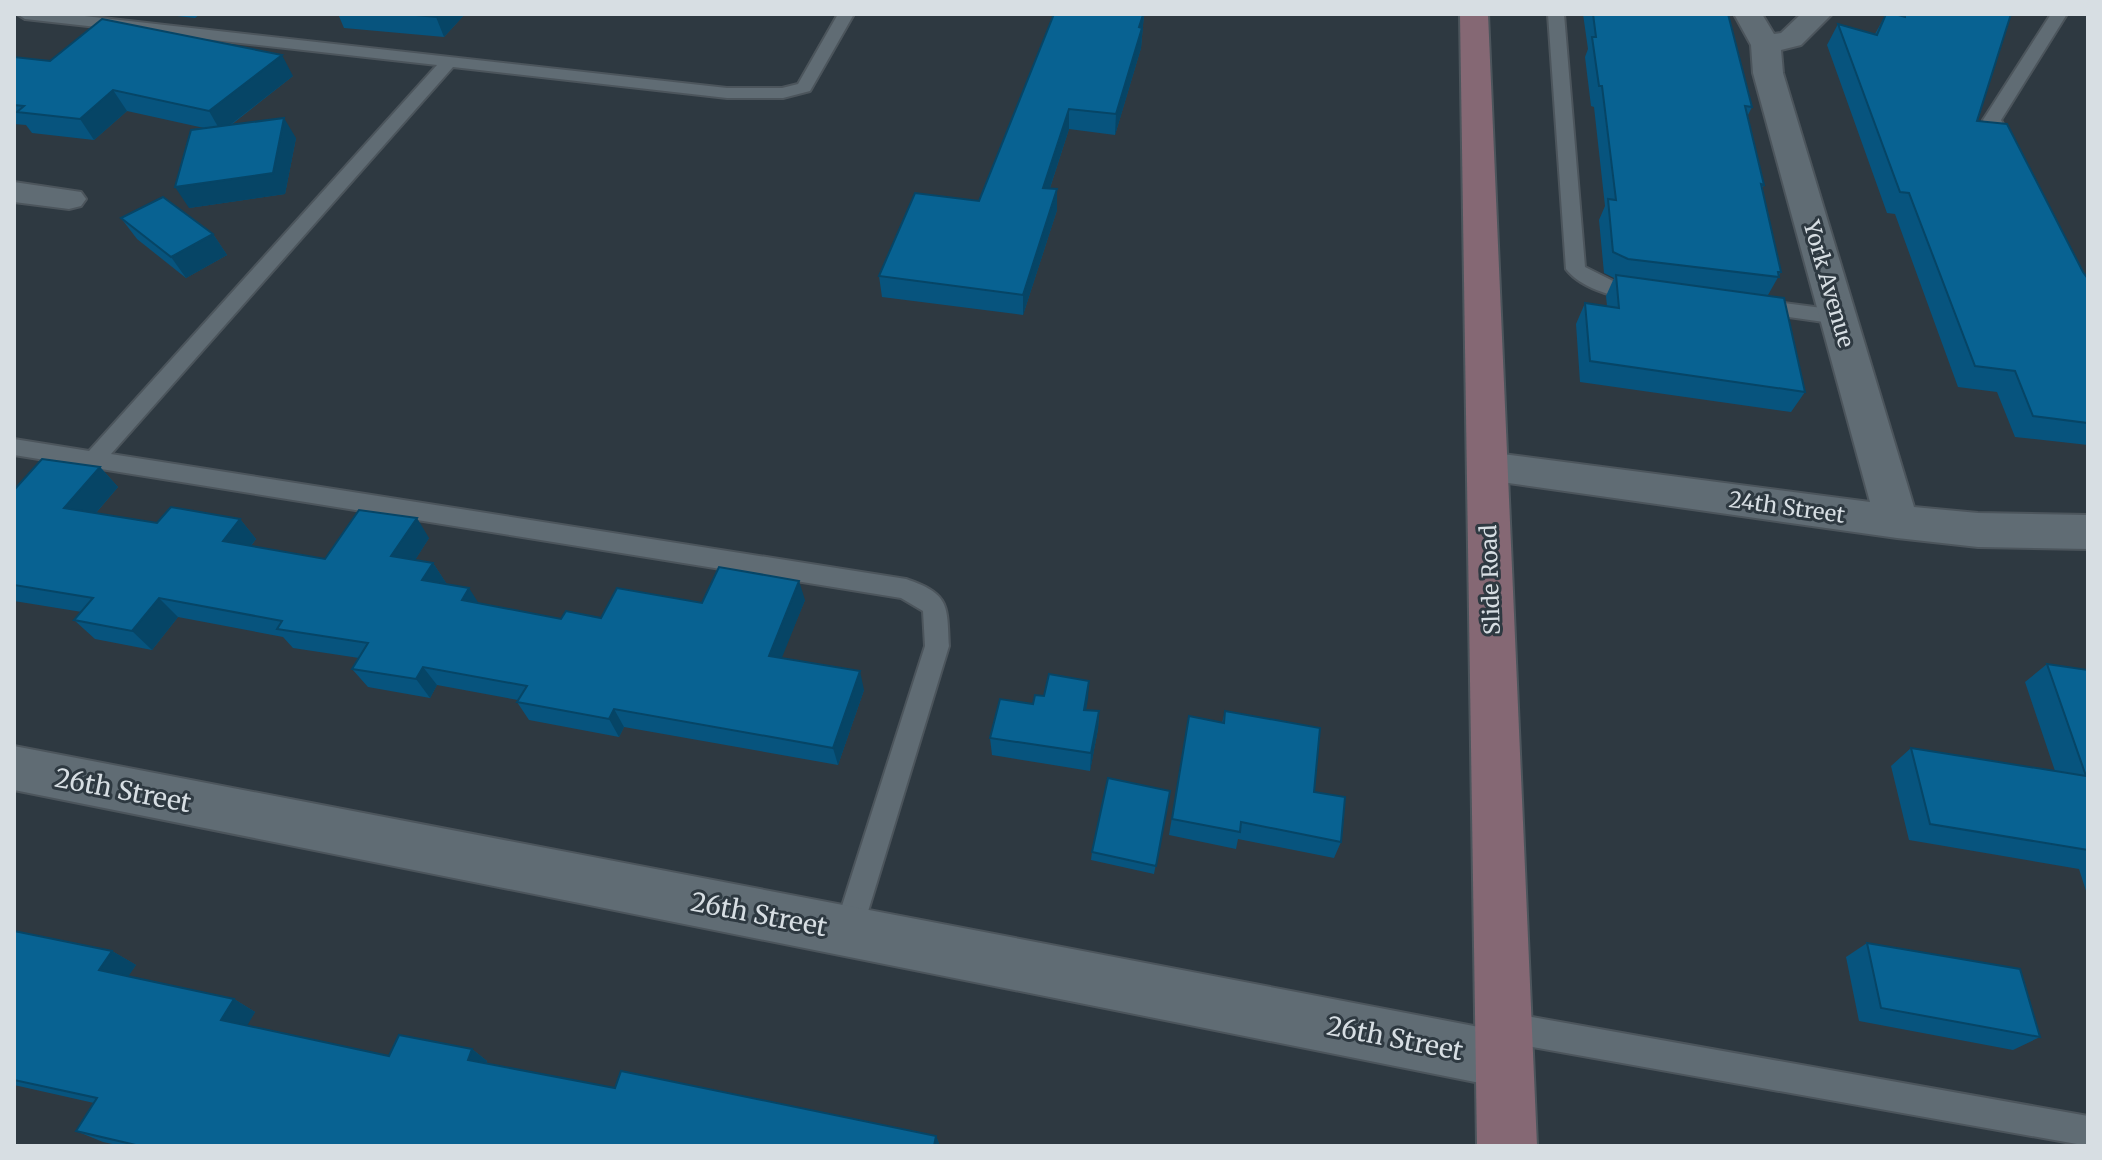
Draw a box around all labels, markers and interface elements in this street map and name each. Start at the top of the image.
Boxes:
street label: York Avenue [1797,216,1860,351]
street label: 24th Street [1727,485,1847,529]
street label: Slide Road [1474,524,1506,636]
street label: 26th Street [52,761,194,819]
street label: 26th Street [688,885,830,943]
street label: 26th Street [1324,1009,1466,1067]

